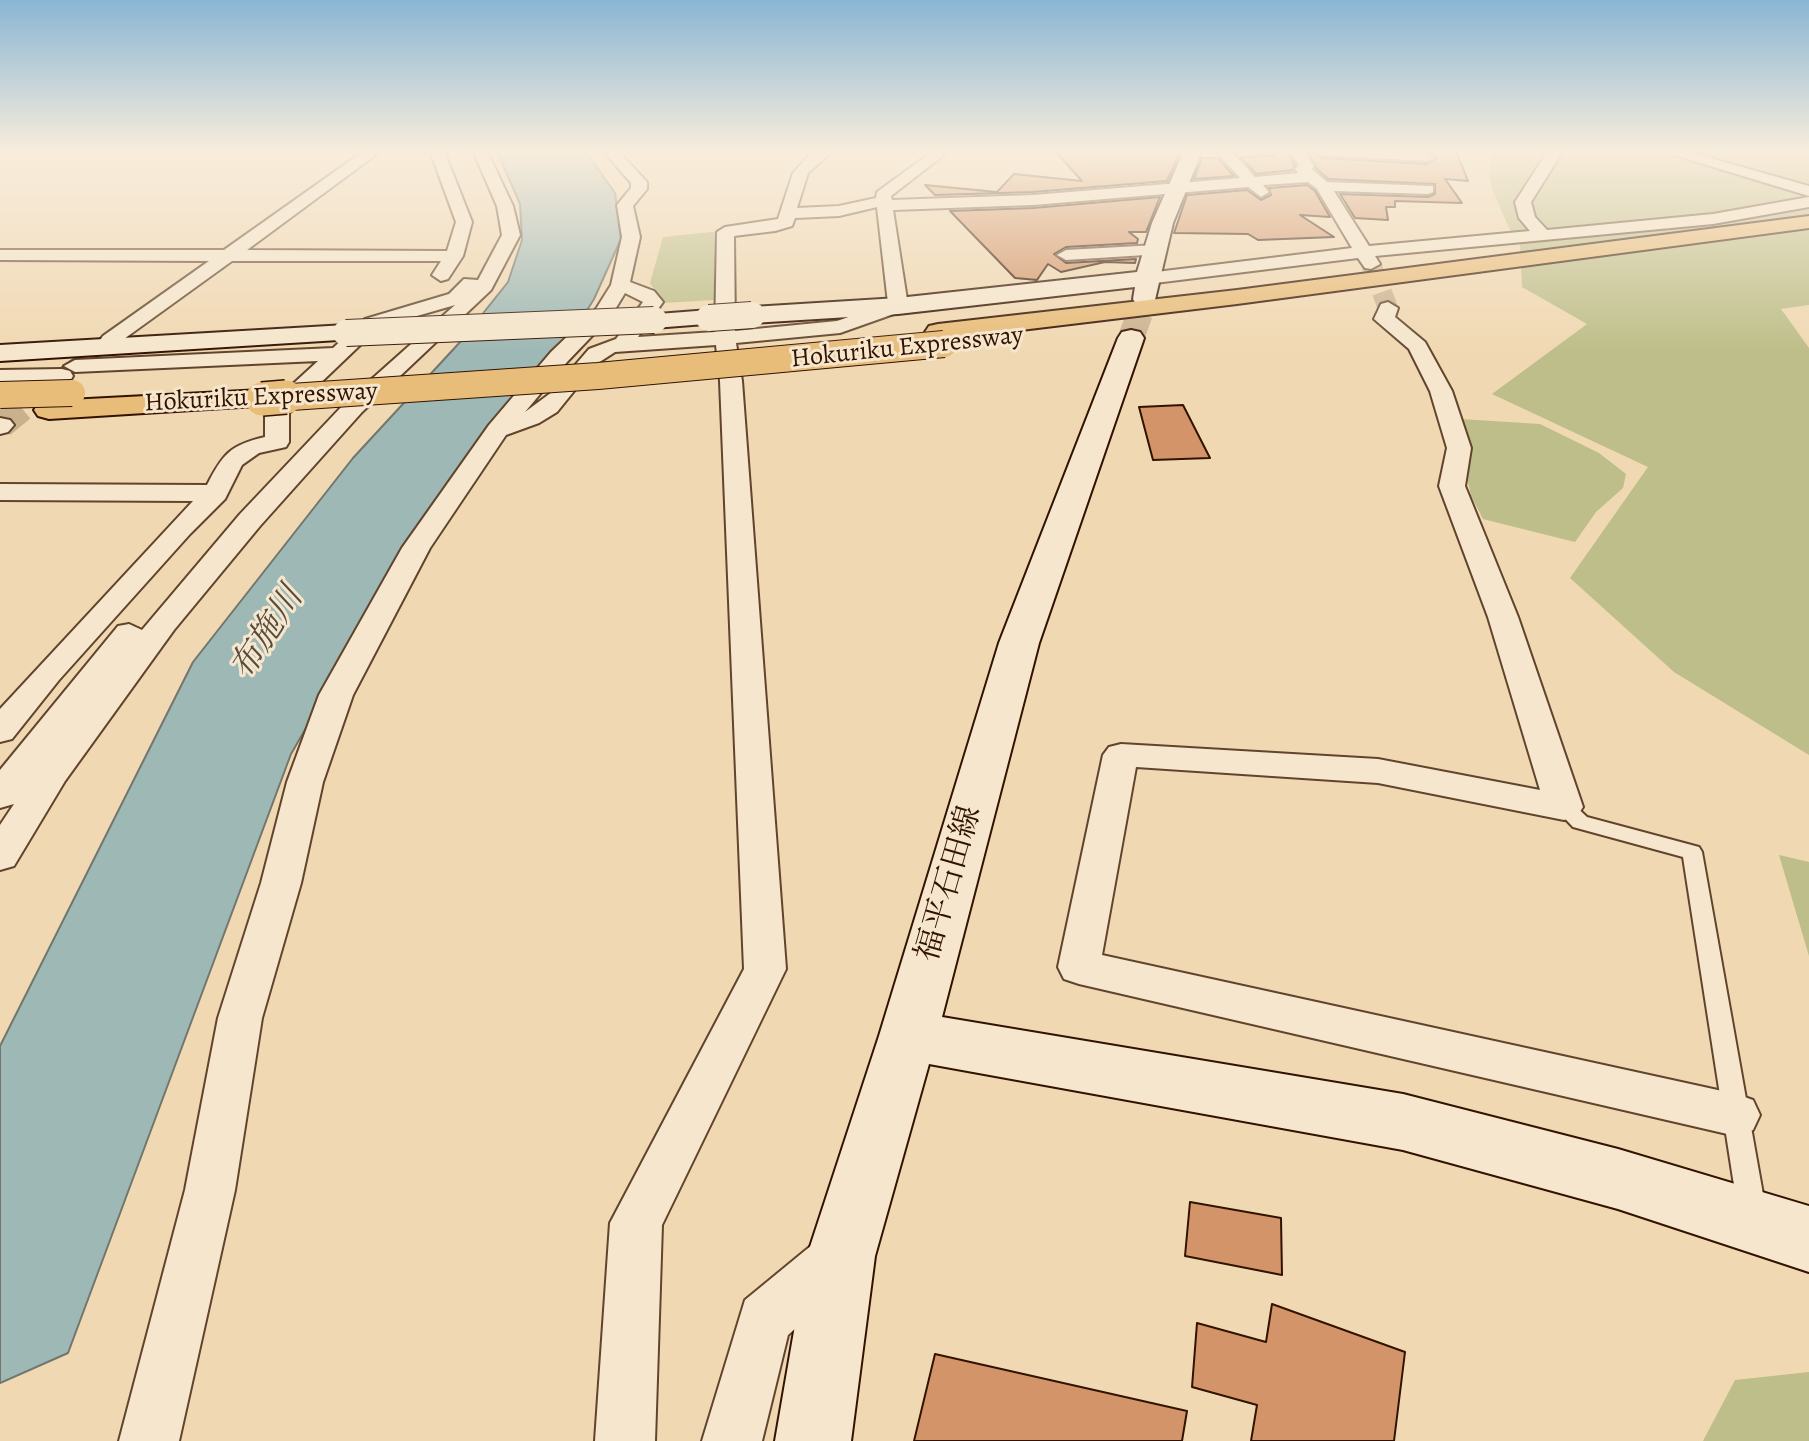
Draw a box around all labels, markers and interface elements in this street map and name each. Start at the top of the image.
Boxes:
street label: Hokuriku Expressway [789,320,1025,376]
street label: Hokuriku Expressway [144,376,378,420]
water label: 布施川 [223,580,313,688]
street label: 福平石田線 [909,802,991,966]

